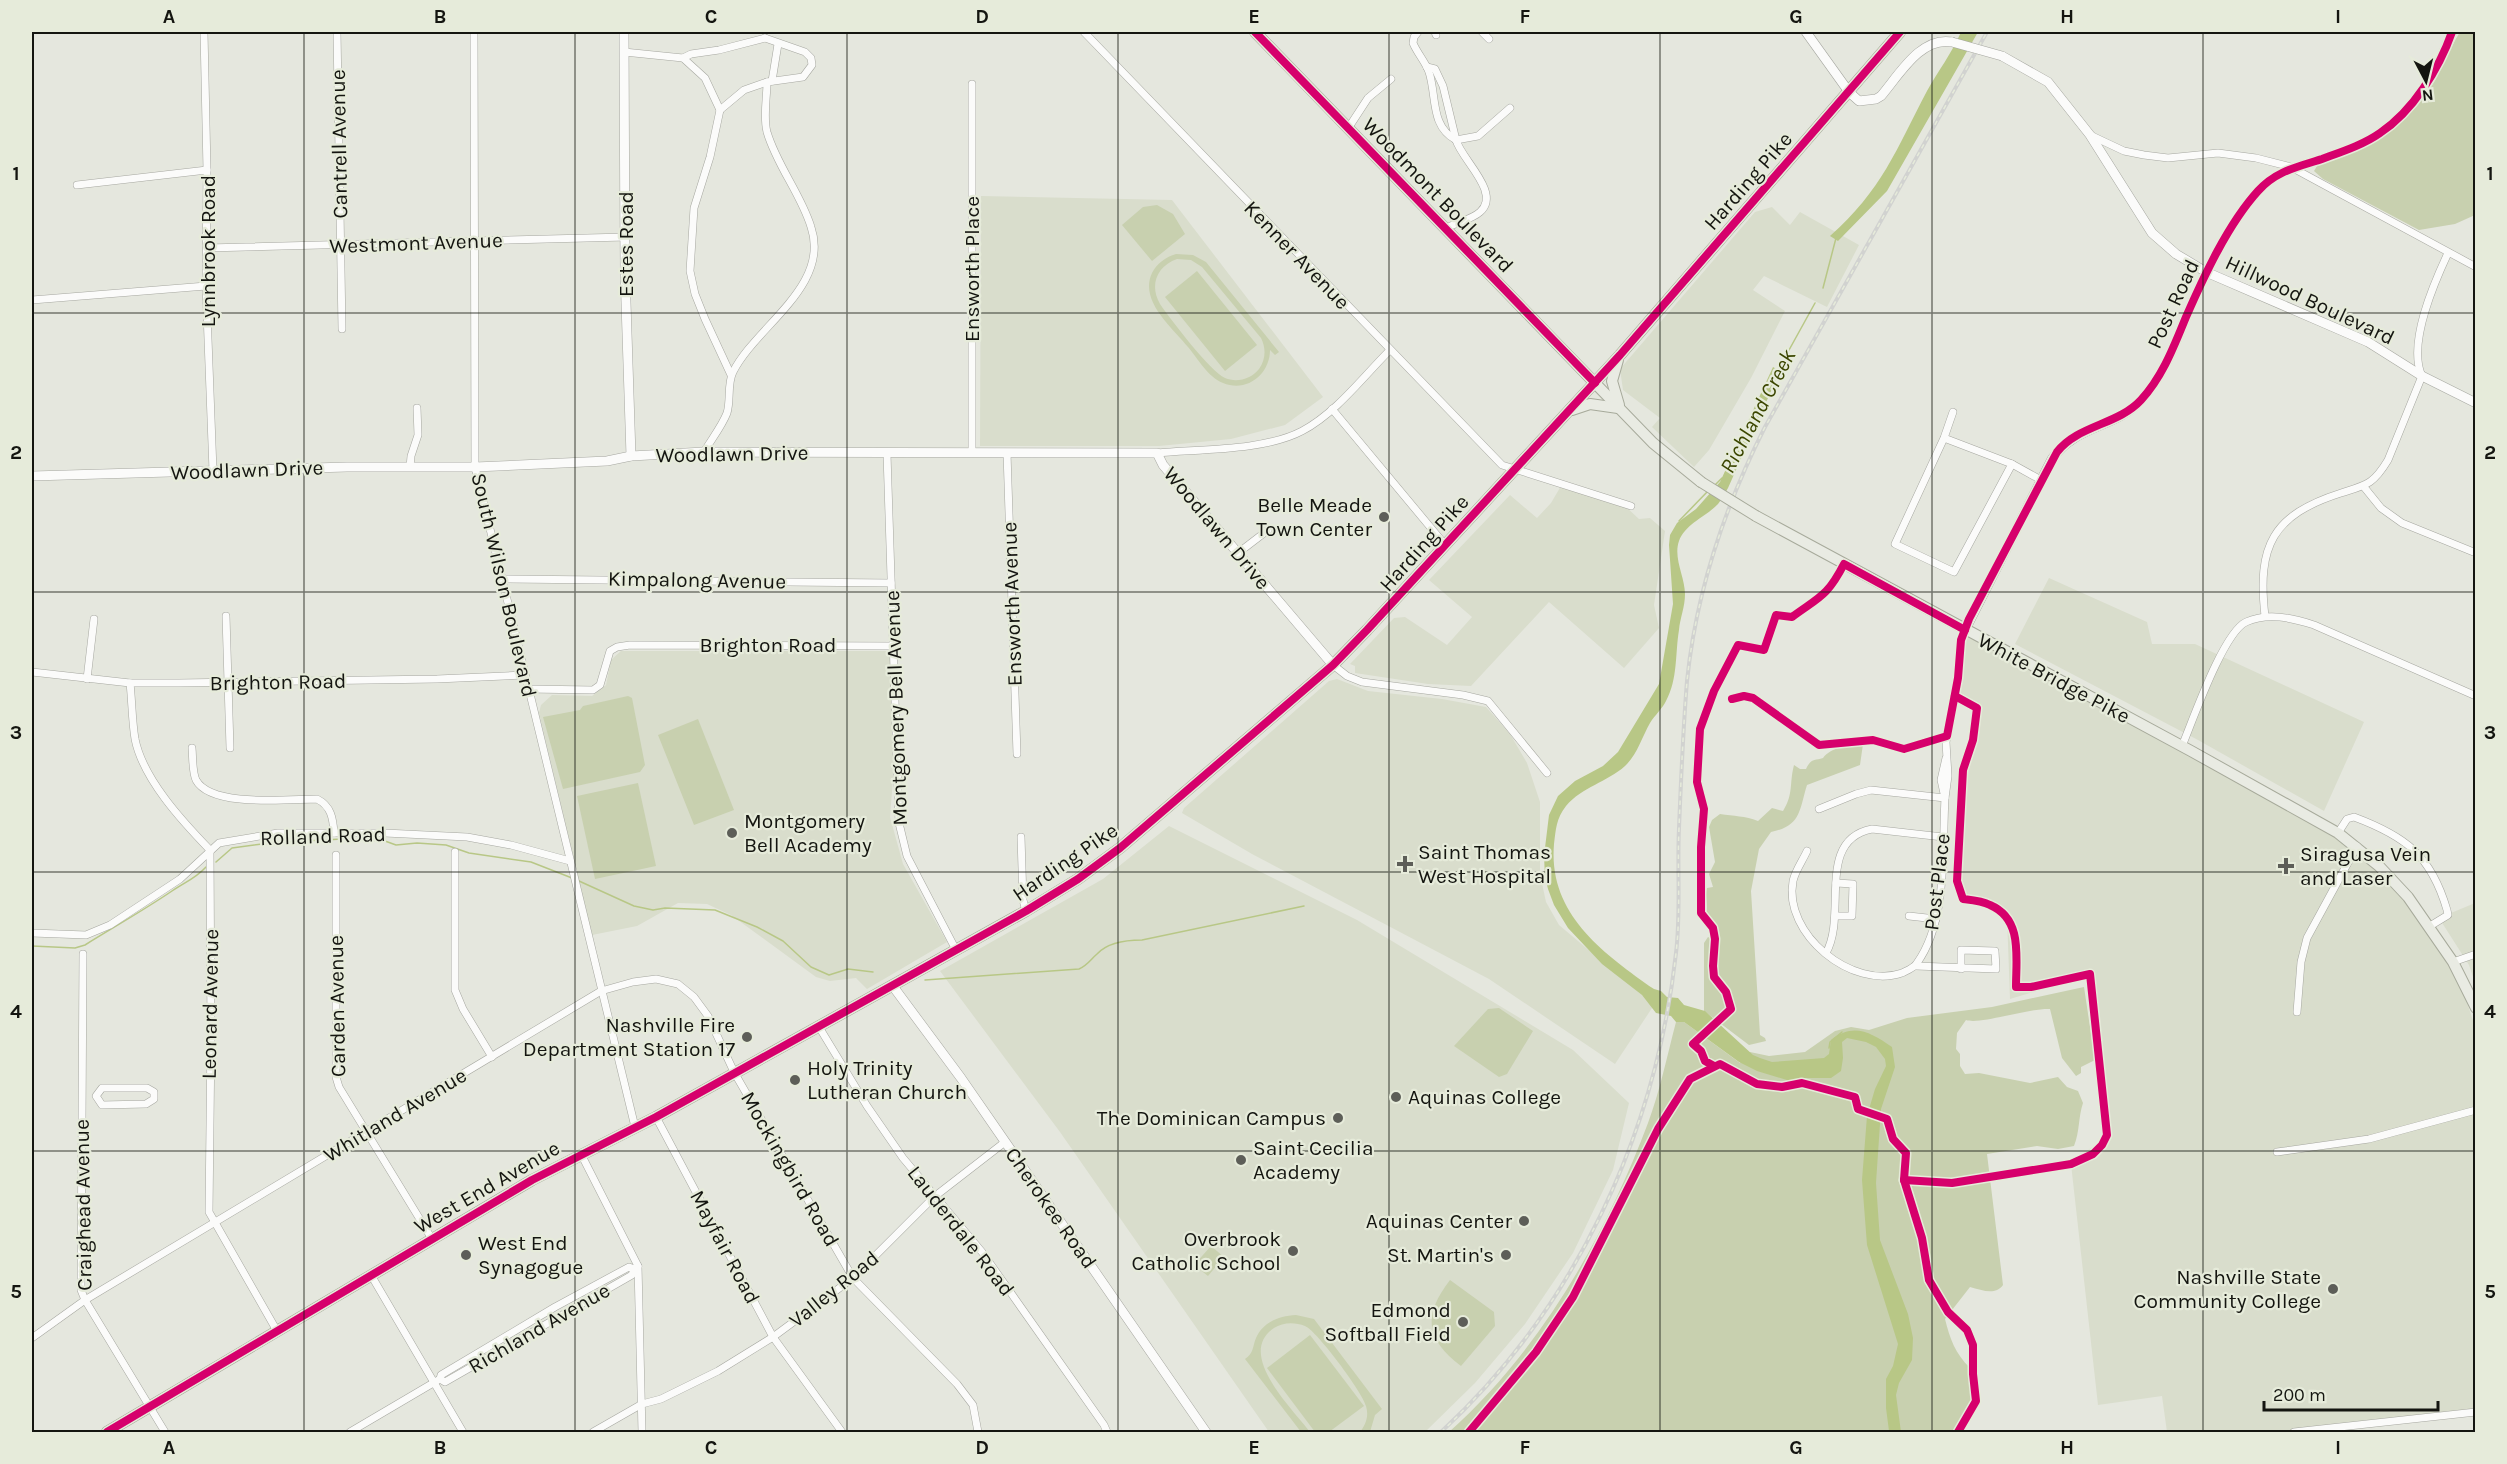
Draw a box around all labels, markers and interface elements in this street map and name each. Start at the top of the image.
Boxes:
text: A [163,5,176,28]
text: B [434,5,446,28]
text: C [705,5,717,28]
text: D [975,5,989,28]
text: E [1248,5,1260,28]
text: F [1520,5,1531,28]
text: G [1789,5,1803,28]
text: H [2060,5,2074,28]
text: I [2335,5,2341,28]
north arrow [2396,51,2456,111]
street label: Cantrell Avenue [326,69,352,219]
text: N [2421,85,2435,106]
street label: Woodmont Boulevard [1358,112,1518,278]
street label: Harding Pike [1699,127,1797,235]
text: 1 [12,162,20,185]
text: 1 [2486,162,2494,185]
street label: Lynnbrook Road [196,175,220,327]
street label: Estes Road [614,191,638,297]
street label: Ensworth Place [960,196,984,342]
street label: Kenner Avenue [1239,196,1355,314]
street label: Westmont Avenue [329,228,503,258]
street label: Hillwood Boulevard [2222,250,2398,350]
street label: Post Road [2142,256,2204,352]
water label: Richland Creek [1714,344,1802,478]
text: 2 [10,441,22,464]
street label: Woodlawn Drive [655,441,809,467]
text: 2 [2484,441,2496,464]
street label: Woodlawn Drive [170,455,324,485]
street label: Woodlawn Drive [1159,462,1275,594]
street label: South Wilson Boulevard [466,470,542,700]
street label: Harding Pike [1374,490,1474,596]
place label: Belle Meade Town Center [1256,493,1372,541]
marker: Belle Meade Town Center [1377,510,1391,524]
street label: Ensworth Avenue [997,521,1027,687]
street label: Kimpalong Avenue [608,566,786,594]
street label: Montgomery Bell Avenue [880,590,912,826]
street label: White Bridge Pike [1974,628,2134,728]
street label: Brighton Road [700,633,836,657]
street label: Brighton Road [209,669,347,695]
text: 3 [10,721,22,744]
text: 3 [2484,721,2496,744]
place label: Montgomery Bell Academy [744,809,872,857]
street label: Harding Pike [1008,818,1122,906]
street label: Rolland Road [260,822,386,850]
marker: Montgomery Bell Academy [725,826,739,840]
street label: Post Place [1919,832,1955,932]
place label: Saint Thomas West Hospital [1418,840,1551,888]
place label: Siragusa Vein and Laser [2300,842,2431,890]
marker: Saint Thomas West Hospital [1396,855,1414,873]
marker: Siragusa Vein and Laser [2277,857,2295,875]
street label: Leonard Avenue [197,929,223,1079]
street label: Carden Avenue [324,935,350,1077]
text: 4 [10,1000,22,1023]
text: 4 [2484,1000,2496,1023]
place label: Nashville Fire Department Station 17 [523,1013,735,1061]
marker: Nashville Fire Department Station 17 [740,1030,754,1044]
place label: Holy Trinity Lutheran Church [807,1056,967,1104]
street label: Whitland Avenue [319,1063,471,1167]
marker: Holy Trinity Lutheran Church [788,1073,802,1087]
place label: Aquinas College [1408,1085,1561,1109]
street label: Mockingbird Road [736,1087,844,1251]
marker: Aquinas College [1389,1090,1403,1104]
place label: The Dominican Campus [1097,1106,1326,1130]
marker: The Dominican Campus [1331,1111,1345,1125]
street label: Craighead Avenue [70,1119,96,1291]
street label: West End Avenue [410,1136,564,1238]
place label: Saint Cecilia Academy [1253,1136,1374,1184]
street label: Cherokee Road [1000,1143,1102,1273]
marker: Saint Cecilia Academy [1234,1153,1248,1167]
street label: Lauderdale Road [903,1161,1019,1301]
street label: Mayfair Road [685,1186,765,1308]
place label: Aquinas Center [1366,1209,1512,1233]
marker: Aquinas Center [1517,1214,1531,1228]
place label: Overbrook Catholic School [1132,1227,1281,1275]
place label: West End Synagogue [478,1231,583,1279]
place label: St. Martin's [1387,1243,1494,1267]
marker: Overbrook Catholic School [1286,1244,1300,1258]
street label: Valley Road [784,1246,884,1332]
marker: West End Synagogue [459,1248,473,1262]
marker: St. Martin's [1499,1248,1513,1262]
place label: Nashville State Community College [2134,1265,2321,1313]
street label: Richland Avenue [464,1278,614,1378]
text: 5 [10,1280,22,1303]
text: 5 [2484,1280,2496,1303]
marker: Nashville State Community College [2326,1282,2340,1296]
place label: Edmond Softball Field [1325,1298,1451,1346]
marker: Edmond Softball Field [1456,1315,1470,1329]
scale bar [2264,1374,2438,1412]
text: 200 m [2273,1384,2326,1406]
text: A [163,1436,176,1459]
text: B [434,1436,446,1459]
text: C [705,1436,717,1459]
text: D [975,1436,989,1459]
text: E [1248,1436,1260,1459]
text: F [1520,1436,1531,1459]
text: G [1789,1436,1803,1459]
text: H [2060,1436,2074,1459]
text: I [2335,1436,2341,1459]

